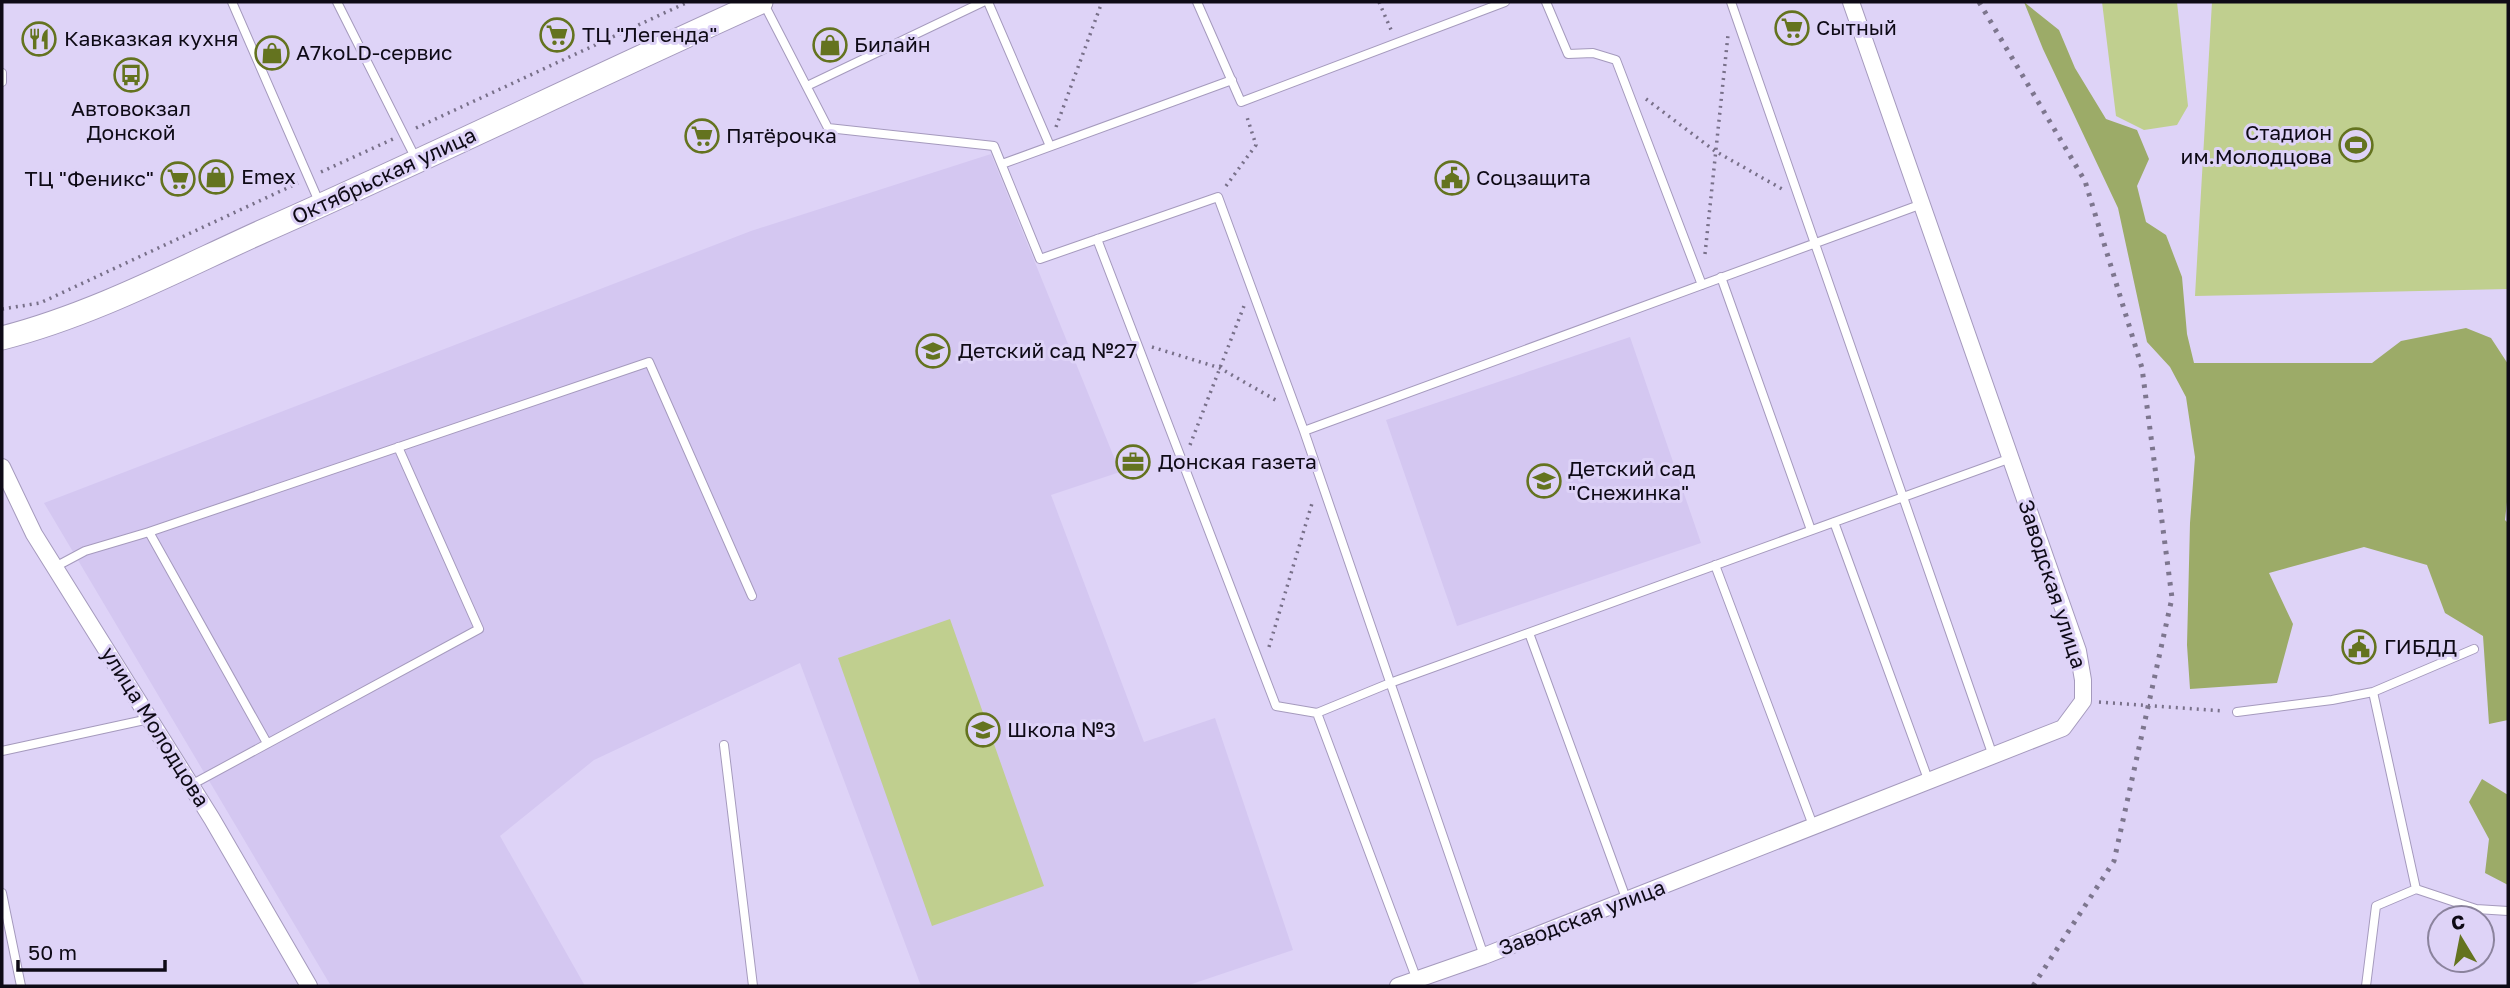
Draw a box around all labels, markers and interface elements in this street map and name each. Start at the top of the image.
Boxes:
supermarket icon: Сытный [1773,9,1811,47]
place label: Сытный [1816,14,1897,40]
supermarket icon: ТЦ "Легенда" [538,16,576,54]
restaurant icon: Кавказкая кухня [20,20,58,58]
place label: ТЦ "Легенда" [582,21,717,47]
place label: Кавказкая кухня [64,25,239,51]
shop icon: Билайн [811,26,849,64]
place label: Билайн [854,31,931,57]
shop icon: A7koLD-сервис [253,34,291,72]
place label: A7koLD-сервис [296,39,453,65]
bus stop icon: Автовокзал Донской [112,56,150,94]
place label: Автовокзал Донской [71,95,191,145]
supermarket icon: Пятёрочка [683,117,721,155]
place label: Стадион им.Молодцова [2181,119,2332,169]
street label: Октябрьская улица [287,121,480,229]
place label: Пятёрочка [726,122,837,148]
sports icon: Стадион им.Молодцова [2337,126,2375,164]
shop icon: Emex [197,158,235,196]
public building icon: Соцзащита [1433,159,1471,197]
supermarket icon: ТЦ "Феникс" [159,160,197,198]
place label: Emex [241,163,296,189]
place label: Соцзащита [1476,164,1591,190]
place label: ТЦ "Феникс" [25,165,154,191]
school or university icon: Детский сад №27 [914,332,952,370]
place label: Детский сад №27 [958,337,1137,363]
office icon: Донская газета [1114,443,1152,481]
place label: Донская газета [1158,448,1317,474]
place label: Детский сад "Снежинка" [1568,455,1696,505]
school or university icon: Детский сад "Снежинка" [1525,462,1563,500]
street label: Заводская улица [2013,496,2093,671]
public building icon: ГИБДД [2340,628,2378,666]
place label: ГИБДД [2384,633,2457,659]
street label: улица Молодцова [96,642,216,811]
school or university icon: Школа №3 [964,711,1002,749]
place label: Школа №3 [1007,716,1116,742]
street label: Заводская улица [1495,873,1669,961]
north arrow [2426,904,2496,974]
text: С [2449,909,2467,934]
scale bar [18,928,164,972]
text: 50 m [28,939,77,965]

